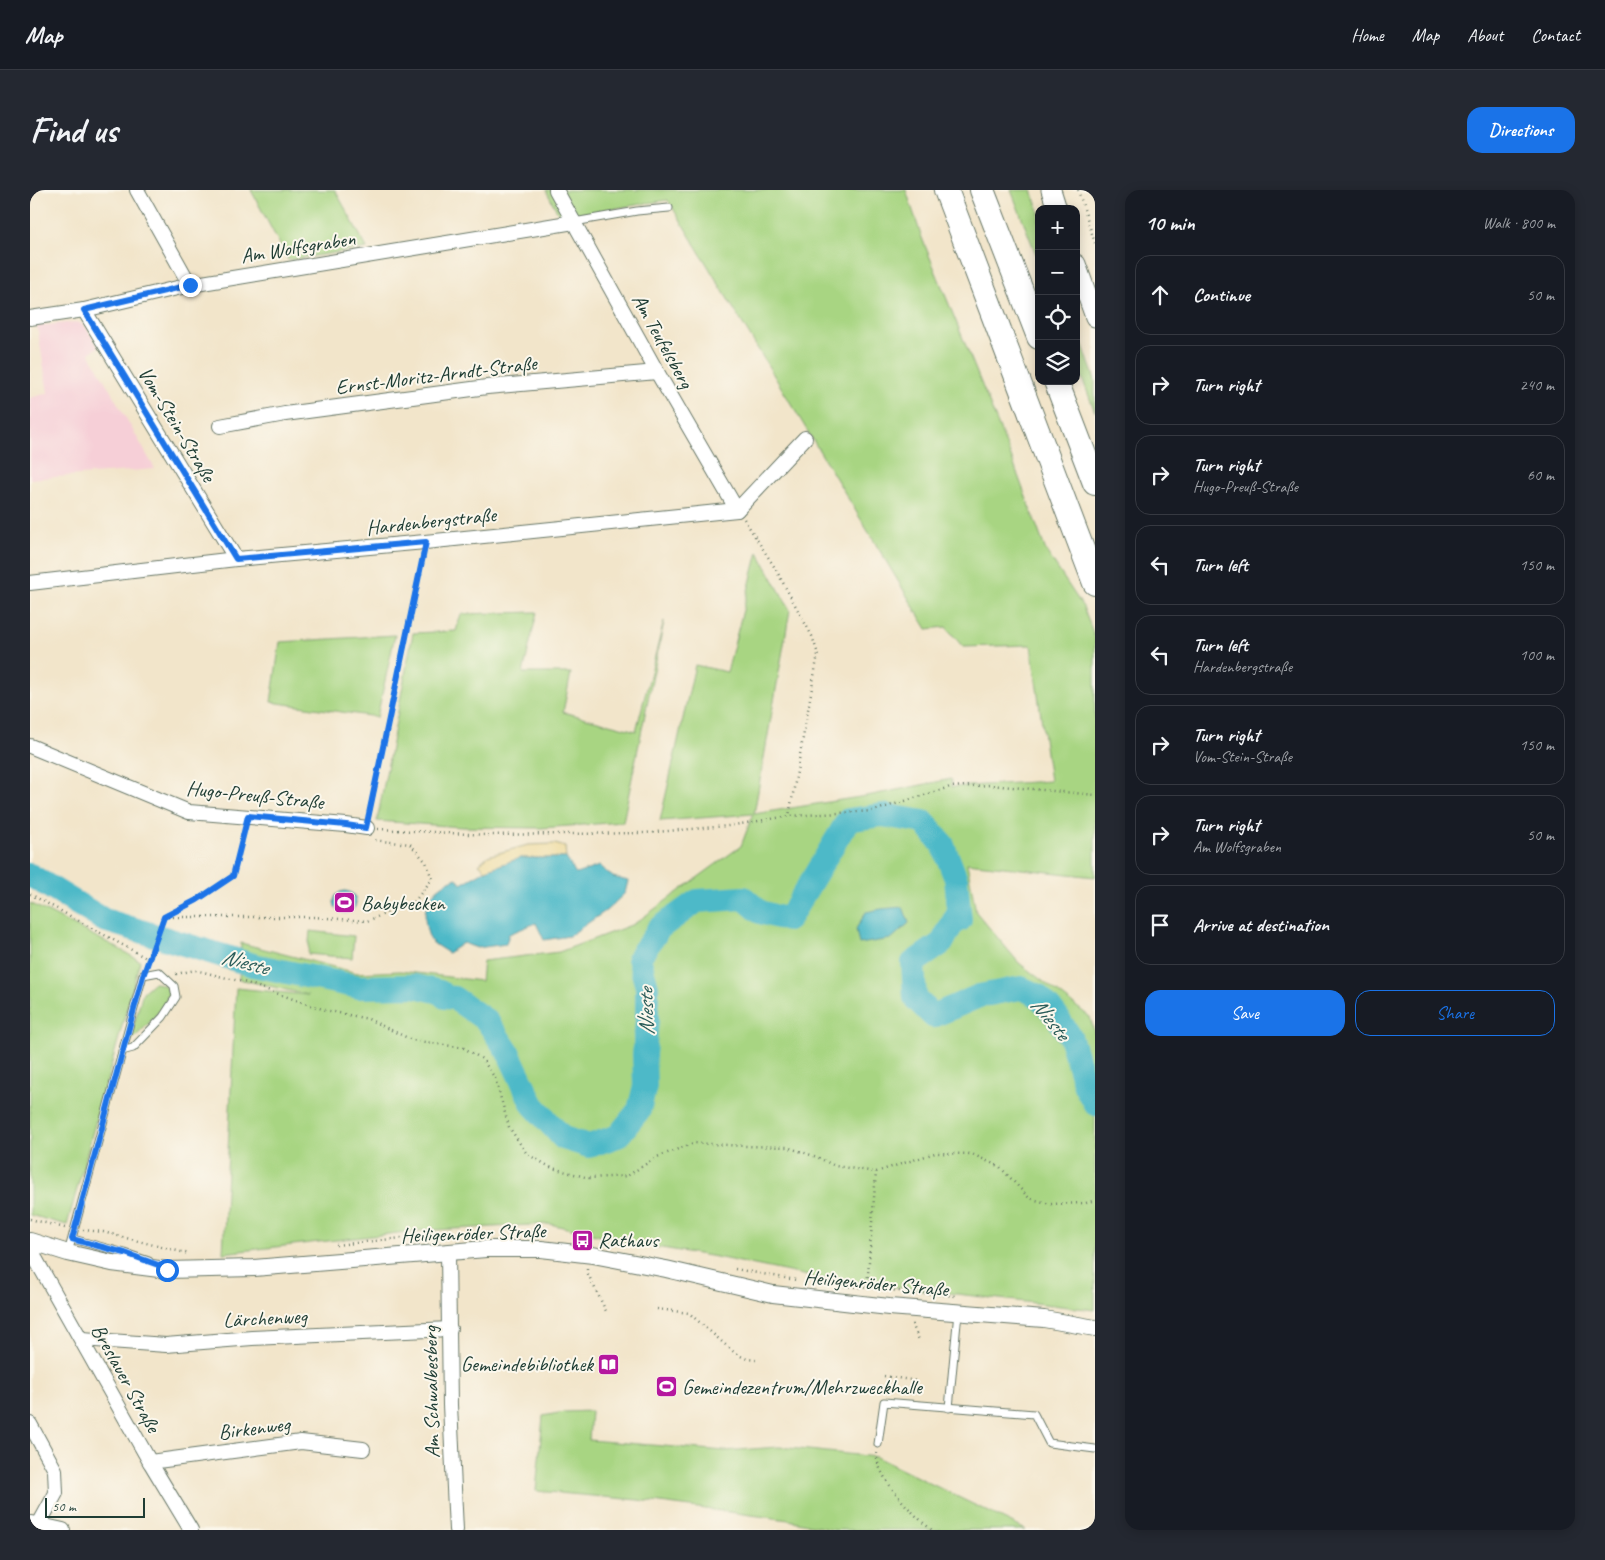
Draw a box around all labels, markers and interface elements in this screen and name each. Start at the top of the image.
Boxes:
text: Map [25,20,62,50]
text: Home [1351,24,1384,46]
text: Map [1412,24,1439,46]
text: About [1467,24,1503,46]
text: Contact [1531,24,1580,46]
button: Directions [1467,107,1575,153]
text: Find us [30,108,117,153]
map controls [1035,205,1080,385]
button: + [1035,205,1080,250]
text: 10 min [1145,210,1195,236]
text: Walk · 800 m [1483,213,1555,233]
street label: Am Wolfsgraben [239,225,358,269]
button: − [1035,250,1080,295]
route end [179,274,202,297]
icon: ahead [1146,281,1174,309]
text: Continue [1193,283,1250,307]
text: 50 m [1527,285,1554,305]
street label: Am Teufelsberg [626,289,700,394]
button: locate [1035,295,1080,340]
button: layers [1035,340,1080,385]
street label: Ernst-Moritz-Arndt-Straße [334,349,540,400]
street label: Vom-Stein-Straße [132,362,223,488]
icon: right [1146,371,1174,399]
text: Turn right [1193,373,1260,397]
text: 240 m [1520,375,1554,395]
text: Turn right [1193,453,1260,477]
icon: right [1146,461,1174,489]
text: 60 m [1527,465,1554,485]
text: Hugo-Preuß-Straße [1193,477,1298,497]
street label: Hardenbergstraße [365,501,499,541]
icon: left [1146,551,1174,579]
text: Turn left [1193,553,1248,577]
text: 150 m [1520,555,1554,575]
text: Turn left [1193,633,1248,657]
icon: left [1146,641,1174,669]
text: 100 m [1520,645,1554,665]
text: Hardenbergstraße [1193,657,1292,677]
text: Turn right [1193,723,1260,747]
icon: right [1146,731,1174,759]
text: 150 m [1520,735,1554,755]
text: Vom-Stein-Straße [1193,747,1292,767]
street label: Hugo-Preuß-Straße [185,775,327,815]
text: Turn right [1193,813,1260,837]
icon: right [1146,821,1174,849]
text: 50 m [1527,825,1554,845]
text: Am Wolfsgraben [1193,837,1281,857]
place label: Babybecken [361,890,446,916]
sports icon: Babybecken [333,891,357,915]
icon: arrive [1146,911,1174,939]
text: Arrive at destination [1193,913,1329,937]
water label: Nieste [219,942,274,982]
water label: Nieste [632,985,660,1036]
button: Save [1145,990,1345,1036]
button: Share [1355,990,1555,1036]
water label: Nieste [1025,992,1078,1048]
street label: Heiligenröder Straße [400,1217,548,1249]
place label: Rathaus [598,1227,660,1253]
bus stop icon: Rathaus [570,1228,594,1252]
route start [156,1259,179,1282]
street label: Heiligenröder Straße [803,1264,951,1302]
street label: Lärchenweg [222,1303,309,1333]
street label: Breslauer Straße [86,1319,168,1439]
street label: Am Schwalbesberg [417,1324,445,1458]
place label: Gemeindebibliothek [461,1351,594,1377]
library icon: Gemeindebibliothek [597,1352,621,1376]
place label: Gemeindezentrum/Mehrzweckhalle [682,1374,924,1400]
sports icon: Gemeindezentrum/Mehrzweckhalle [654,1375,678,1399]
street label: Birkenweg [217,1411,293,1445]
scale bar [45,1495,145,1518]
text: 50 m [52,1498,76,1515]

